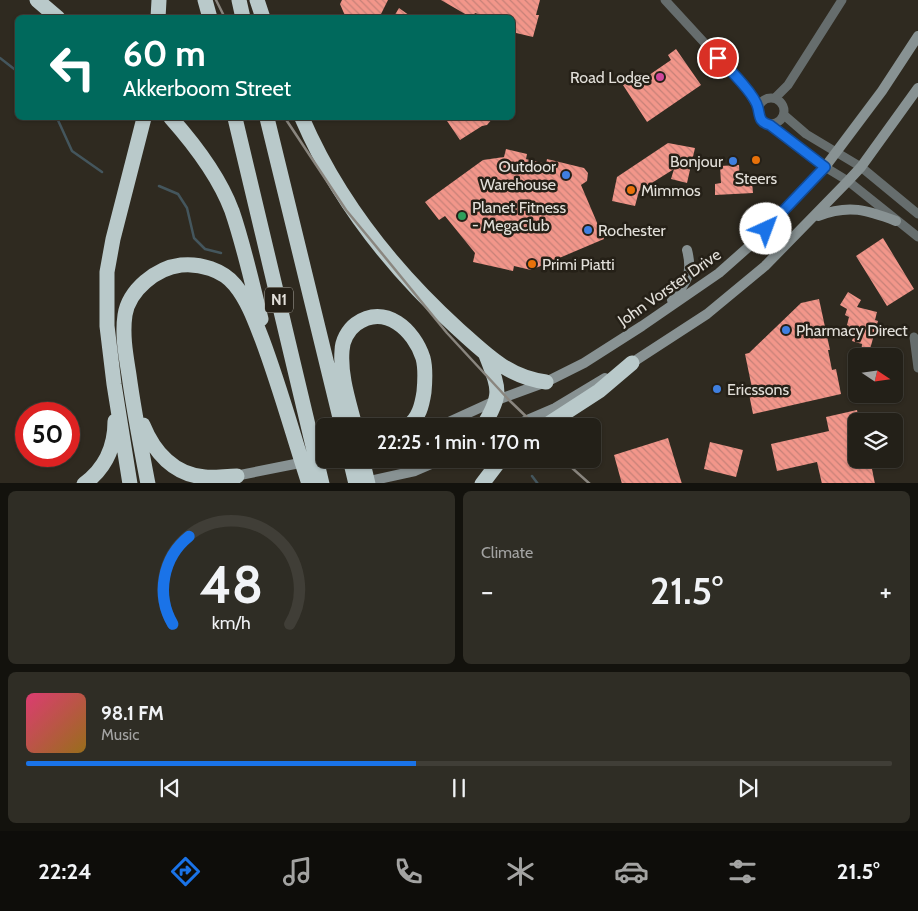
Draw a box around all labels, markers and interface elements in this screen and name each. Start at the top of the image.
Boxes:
text: 60 m [123,32,206,75]
icon: left [40,35,105,100]
pin [697,37,739,79]
icon: arrive [704,44,732,72]
place label: Road Lodge [570,68,650,87]
marker: Road Lodge [654,71,666,83]
text: Akkerboom Street [123,75,291,102]
place label: Bonjour [670,152,724,171]
marker: Steers [750,154,762,166]
marker: Bonjour [727,155,739,167]
place label: Outdoor Warehouse [480,157,557,194]
marker: Outdoor Warehouse [560,169,572,181]
place label: Steers [735,169,778,188]
place label: Mimmos [641,181,701,200]
marker: Mimmos [625,184,637,196]
place label: Planet Fitness - MegaClub [472,198,566,235]
position arrow [739,202,791,254]
marker: Planet Fitness - MegaClub [456,210,468,222]
place label: Rochester [598,221,666,240]
marker: Rochester [582,224,594,236]
street label: John Vorster Drive [613,245,724,331]
place label: Primi Piatti [542,255,615,274]
marker: Primi Piatti [526,258,538,270]
road number: N1 [265,288,293,312]
place label: Pharmacy Direct [796,321,908,340]
marker: Pharmacy Direct [780,324,792,336]
north arrow [848,348,902,402]
map controls [848,348,903,468]
place label: Ericssons [727,380,789,399]
marker: Ericssons [711,383,723,395]
speed limit sign: 50 [15,402,80,467]
button: layers [848,413,903,468]
text: 22:25 · 1 min · 170 m [377,431,540,454]
text: Climate [481,543,533,562]
text: 48 [200,553,263,616]
text: 21.5° [650,567,723,614]
text: − [481,574,493,608]
text: + [880,574,892,608]
text: km/h [212,612,251,633]
text: 98.1 FM [101,702,164,725]
text: Music [101,725,139,744]
icon: previous [156,774,184,802]
icon: pause [445,774,473,802]
icon: next [734,774,762,802]
icon: directions [168,854,203,889]
icon: music [280,854,315,889]
icon: phone [391,854,426,889]
icon: climate [503,854,538,889]
icon: car [614,854,649,889]
icon: filters [725,854,760,889]
text: 22:24 [38,858,92,885]
text: 21.5° [837,858,880,885]

